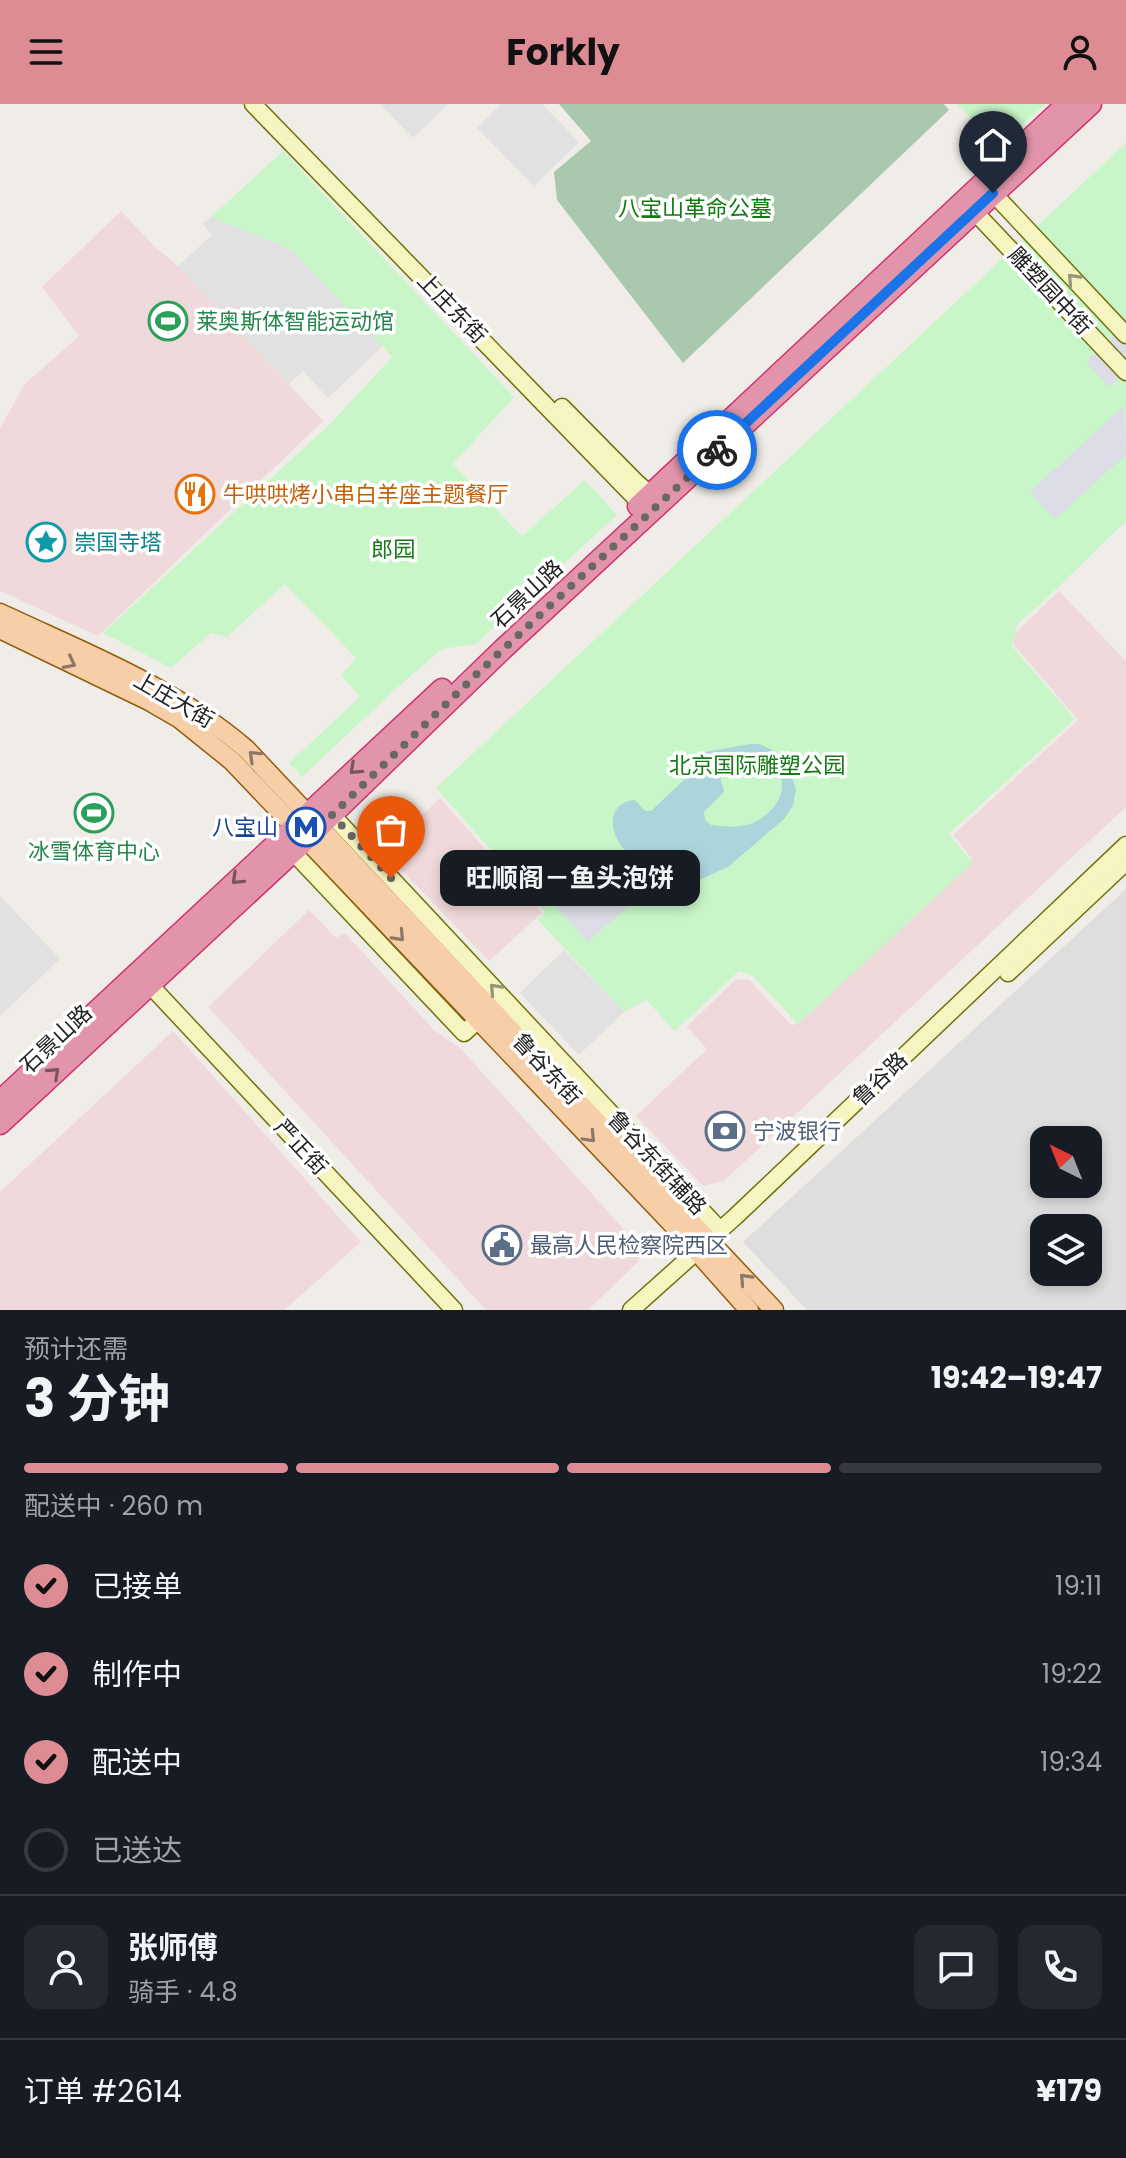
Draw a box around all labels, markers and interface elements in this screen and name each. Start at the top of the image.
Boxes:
text: Forkly [506,27,620,78]
icon: menu [24,30,68,74]
icon: person [1058,30,1102,74]
pin [959,111,1027,193]
icon: home [971,123,1015,167]
park label: 八宝山革命公墓 [618,193,772,224]
street label: 雕塑园中街 [1001,240,1099,342]
street label: 上庄东街 [410,266,494,350]
one-way arrow [1068,273,1082,288]
sports icon: 莱奥斯体智能运动馆 [147,300,189,342]
place label: 莱奥斯体智能运动馆 [196,306,394,337]
courier [677,410,757,490]
icon: bike [695,428,739,472]
restaurant icon: 牛哄哄烤小串白羊座主题餐厅 [174,473,216,515]
place label: 牛哄哄烤小串白羊座主题餐厅 [223,479,509,510]
place icon: 崇国寺塔 [25,521,67,563]
place label: 崇国寺塔 [74,527,162,558]
park label: 郎园 [371,534,415,565]
street label: 石景山路 [484,553,570,635]
one-way arrow [62,654,76,669]
street label: 上庄大街 [128,665,220,735]
park label: 北京国际雕塑公园 [669,750,845,781]
one-way arrow [249,751,263,766]
one-way arrow [350,759,364,774]
sports icon: 冰雪体育中心 [73,792,115,834]
pin [357,796,425,878]
metro station icon: 八宝山 [285,806,327,848]
icon: bag [369,808,413,852]
place label: 八宝山 [212,812,278,843]
place label: 冰雪体育中心 [28,836,160,867]
callout: 旺顺阁－鱼头泡饼 [439,850,699,906]
text: 旺顺阁－鱼头泡饼 [466,860,674,896]
one-way arrow [232,869,247,883]
one-way arrow [390,927,404,942]
one-way arrow [489,984,504,998]
street label: 石景山路 [13,998,99,1080]
street label: 鲁谷东街 [506,1026,588,1112]
street label: 鲁谷路 [845,1045,915,1113]
one-way arrow [45,1068,59,1083]
street label: 鲁谷东街辅路 [601,1104,713,1222]
bank icon: 宁波银行 [704,1110,746,1152]
street label: 严正街 [267,1112,335,1182]
place label: 宁波银行 [753,1116,841,1147]
north arrow [1030,1126,1102,1198]
map controls [1030,1126,1102,1286]
one-way arrow [580,1128,594,1143]
button: layers [1030,1214,1102,1286]
public building icon: 最高人民检察院西区 [481,1224,523,1266]
place label: 最高人民检察院西区 [530,1230,728,1261]
one-way arrow [741,1273,755,1288]
text: 预计还需 [24,1331,128,1367]
text: 19:42–19:47 [931,1356,1102,1399]
text: 3 分钟 [24,1362,170,1435]
text: 配送中 · 260 m [24,1488,203,1524]
icon: check [24,1564,68,1608]
text: 已接单 [92,1565,182,1608]
text: 19:11 [1055,1568,1102,1604]
icon: check [24,1652,68,1696]
text: 制作中 [92,1653,182,1696]
text: 19:22 [1042,1656,1102,1692]
icon: check [24,1740,68,1784]
text: 配送中 [92,1741,182,1784]
text: 19:34 [1040,1744,1102,1780]
text: 已送达 [92,1829,182,1872]
button: person [24,1925,108,2009]
button: chat [914,1925,998,2009]
button: phone [1018,1925,1102,2009]
text: 张师傅 [128,1926,218,1969]
text: 骑手 · 4.8 [128,1974,238,2010]
text: ¥179 [1036,2069,1102,2112]
text: 订单 #2614 [24,2070,182,2113]

